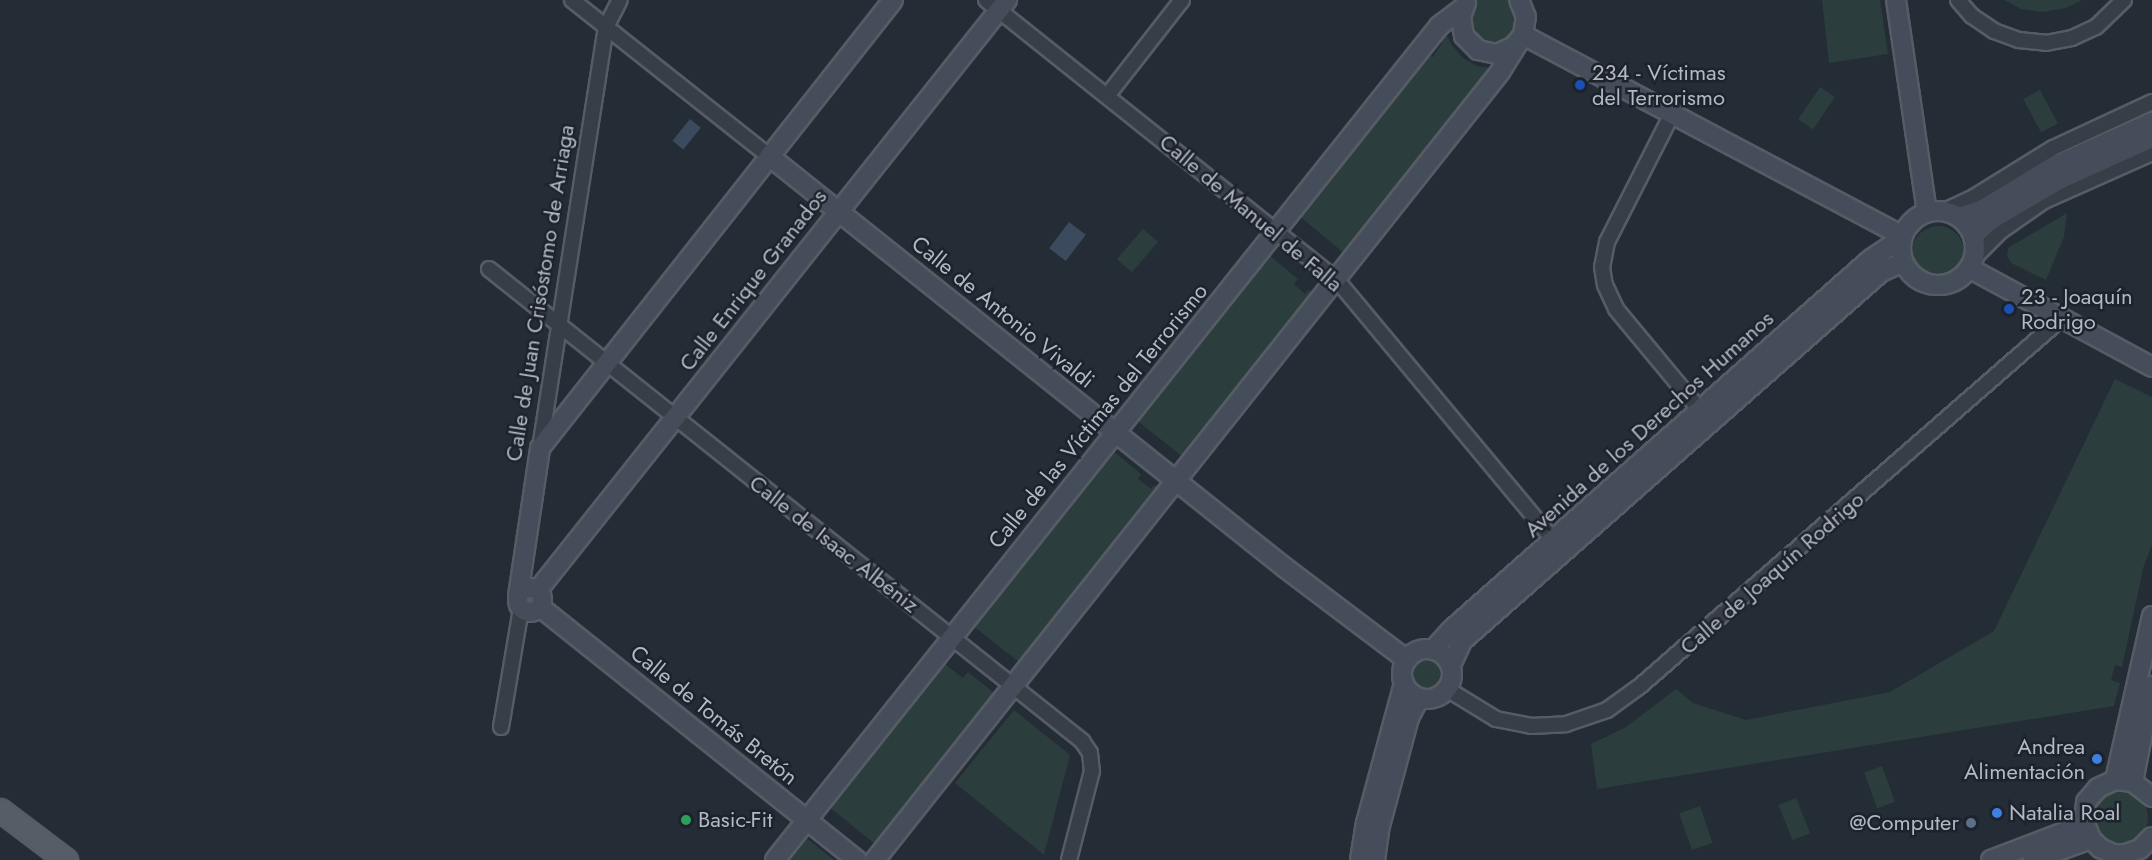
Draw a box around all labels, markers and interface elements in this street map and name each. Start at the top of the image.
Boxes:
place label: 234 - Víctimas del Terrorismo [1592,59,1726,110]
marker: 234 - Víctimas del Terrorismo [1573,78,1587,92]
street label: Calle de Juan Crisóstomo de Arriaga [500,123,580,463]
street label: Calle de Manuel de Falla [1154,129,1348,297]
street label: Calle Enrique Granados [674,184,832,376]
street label: Calle de Antonio Vivaldi [906,230,1100,394]
street label: Calle de las Víctimas del Terrorismo [983,278,1213,554]
place label: 23 - Joaquín Rodrigo [2021,283,2133,334]
marker: 23 - Joaquín Rodrigo [2002,302,2016,316]
street label: Avenida de los Derechos Humanos [1519,305,1779,543]
street label: Calle de Isaac Albéniz [744,470,924,618]
street label: Calle de Joaquín Rodrigo [1675,486,1869,660]
street label: Calle de Tomás Bretón [625,640,803,790]
place label: Andrea Alimentación [1964,733,2085,784]
marker: Andrea Alimentación [2090,752,2104,766]
place label: Natalia Roal [2009,800,2120,826]
marker: Natalia Roal [1990,806,2004,820]
place label: Basic-Fit [698,807,773,833]
place label: @Computer [1850,810,1959,836]
marker: Basic-Fit [679,813,693,827]
marker: @Computer [1964,816,1978,830]

